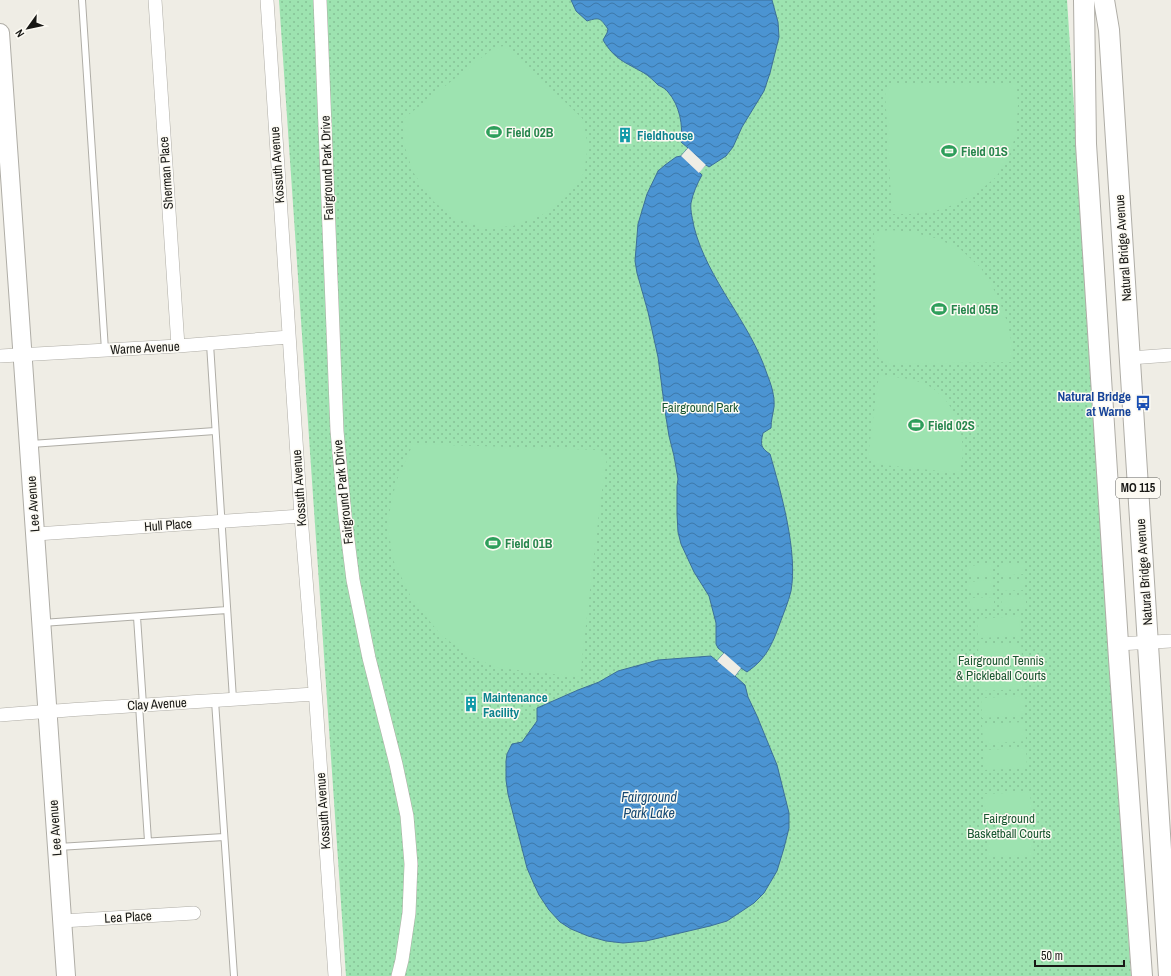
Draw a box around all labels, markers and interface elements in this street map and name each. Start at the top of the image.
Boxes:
north arrow [8,8,48,48]
text: N [12,27,27,40]
street label: Fairground Park Drive [317,115,337,221]
sports icon: Field 02B [485,123,503,141]
place label: Field 02B [506,124,554,141]
street label: Kossuth Avenue [266,126,288,204]
building icon: Fieldhouse [616,126,634,144]
place label: Fieldhouse [637,127,693,144]
street label: Sherman Place [155,136,177,210]
sports icon: Field 01S [940,142,958,160]
place label: Field 01S [961,143,1008,160]
street label: Natural Bridge Avenue [1111,194,1135,302]
sports icon: Field 05B [930,300,948,318]
place label: Field 05B [951,301,999,318]
street label: Warne Avenue [110,338,180,358]
place label: Natural Bridge at Warne [1058,388,1131,420]
bus stop icon: Natural Bridge at Warne [1134,394,1152,412]
park label: Fairground Park [662,399,739,416]
sports icon: Field 02S [907,416,925,434]
place label: Field 02S [928,417,975,434]
street label: Fairground Park Drive [329,439,357,545]
street label: Kossuth Avenue [288,449,310,527]
street label: Lee Avenue [23,475,43,533]
road number: MO 115 [1116,478,1160,498]
street label: Hull Place [143,515,193,535]
street label: Natural Bridge Avenue [1132,518,1156,626]
sports icon: Field 01B [484,534,502,552]
place label: Field 01B [505,535,553,552]
park label: Fairground Tennis & Pickleball Courts [956,652,1046,684]
place label: Maintenance Facility [483,689,548,721]
street label: Clay Avenue [127,694,187,714]
building icon: Maintenance Facility [462,695,480,713]
street label: Kossuth Avenue [312,772,334,850]
water label: Fairground Park Lake [621,788,677,822]
street label: Lee Avenue [45,799,65,857]
park label: Fairground Basketball Courts [967,810,1051,842]
street label: Lea Place [104,907,152,927]
scale bar [1035,942,1124,968]
text: 50 m [1041,948,1063,964]

